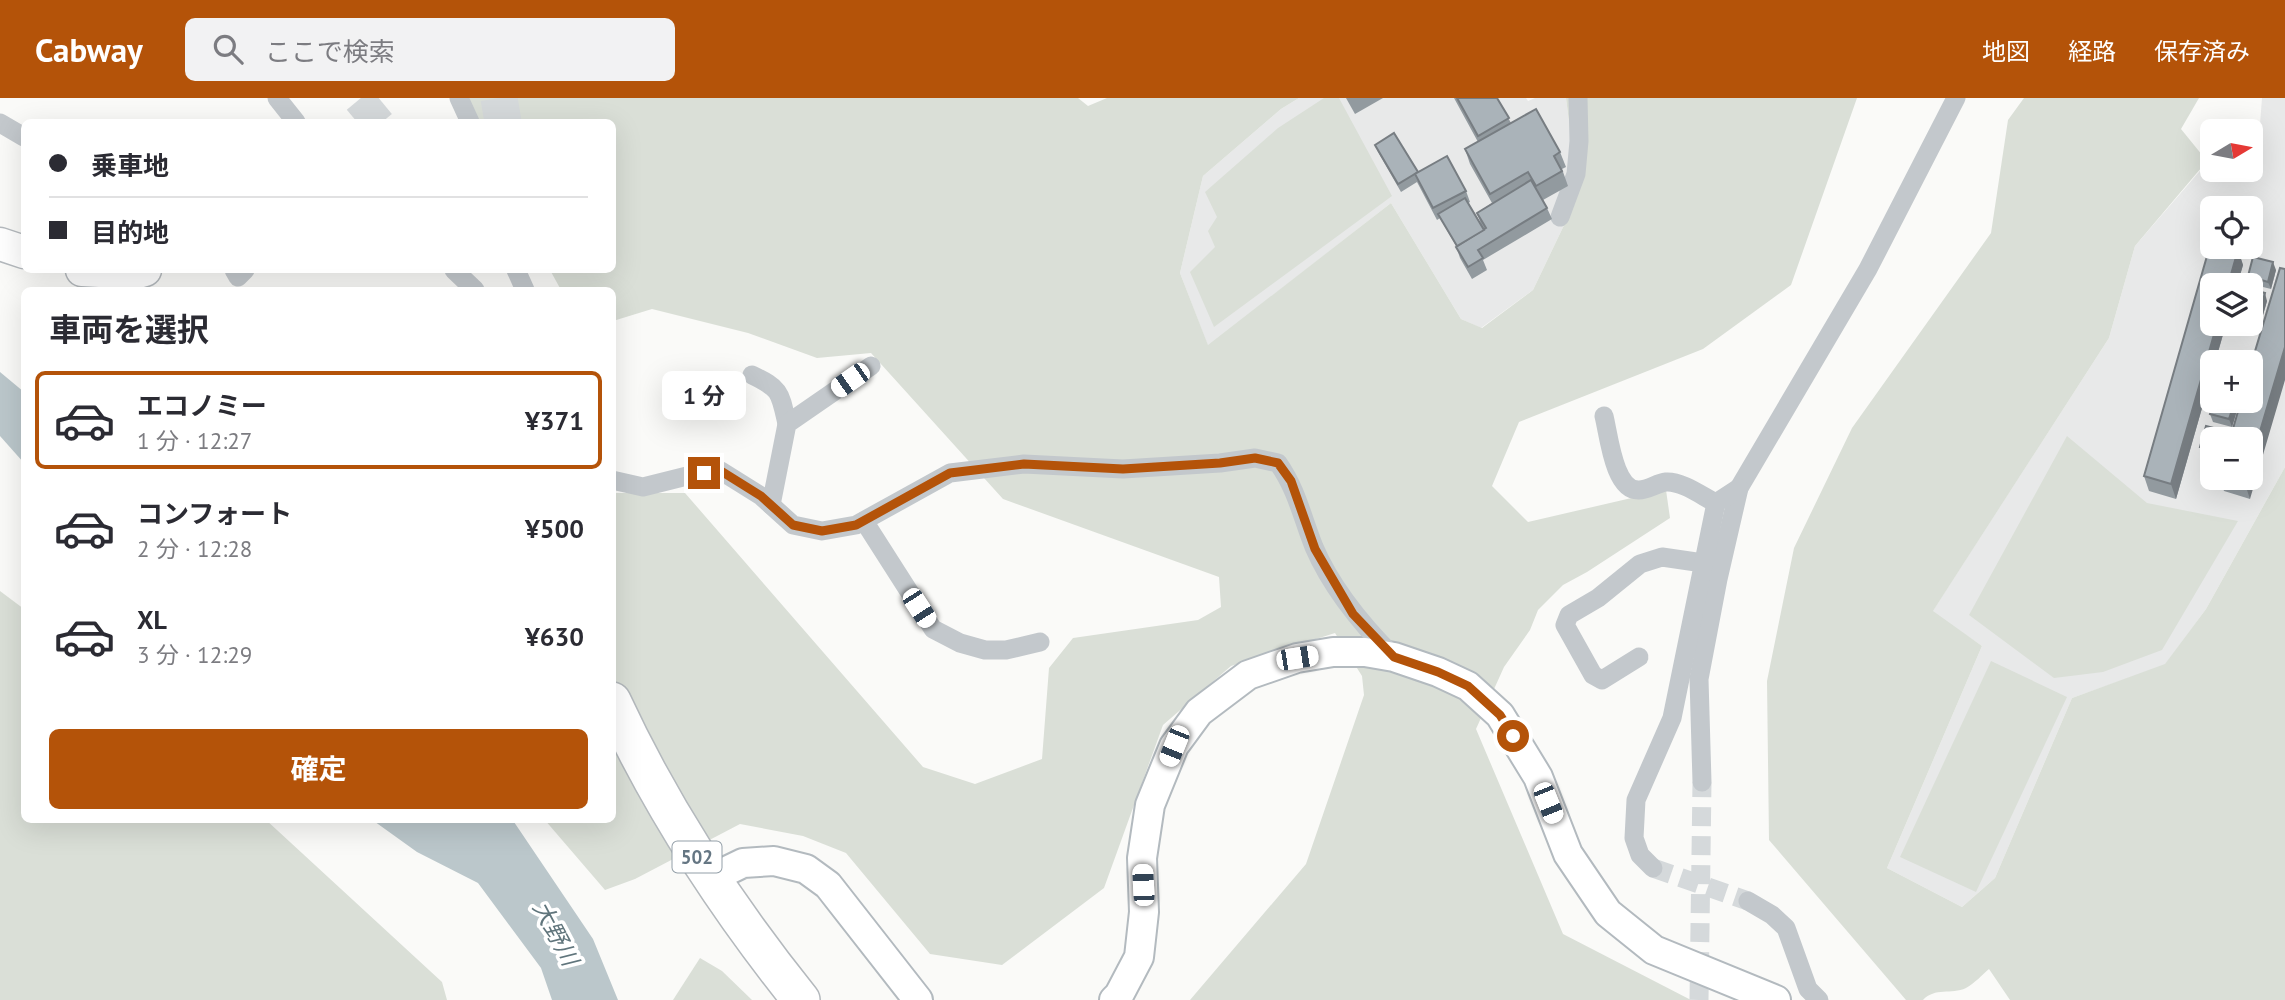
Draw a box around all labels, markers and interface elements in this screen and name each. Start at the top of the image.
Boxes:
search box [185,18,675,81]
text: Cabway [35,28,143,71]
icon: search [209,30,247,68]
text: ここで検索 [265,35,395,68]
text: 地図 [1982,36,2030,67]
text: 経路 [2068,36,2116,67]
text: 保存済み [2154,36,2250,67]
north arrow [2200,119,2263,182]
map controls [2200,119,2263,490]
text: 乗車地 [91,149,169,182]
button: locate [2200,196,2263,259]
text: 目的地 [91,216,169,249]
button: layers [2200,273,2263,336]
text: 車両を選択 [49,308,209,350]
button: + [2200,350,2263,413]
car [827,359,874,401]
callout: 1 分 [662,372,746,420]
text: 1 分 [683,381,725,410]
icon: car [53,389,116,452]
text: エコノミー [137,389,267,422]
text: ¥371 [525,404,584,437]
text: 1 分 · 12:27 [137,426,252,455]
button: − [2200,427,2263,490]
route end [688,457,720,489]
icon: car [53,497,116,560]
text: コンフォート [137,497,292,530]
text: ¥500 [525,512,584,545]
text: 2 分 · 12:28 [137,534,252,563]
car [899,585,940,631]
text: XL [137,603,167,636]
icon: car [53,605,116,668]
text: ¥630 [525,620,584,653]
text: 3 分 · 12:29 [137,640,252,669]
car [1275,644,1320,672]
route start [1497,720,1529,752]
car [1157,723,1192,769]
button: 確定 [49,729,588,809]
car [1531,780,1566,826]
road number: 502 [672,842,722,872]
car [1132,863,1155,907]
water label: 大野川 [527,896,586,973]

